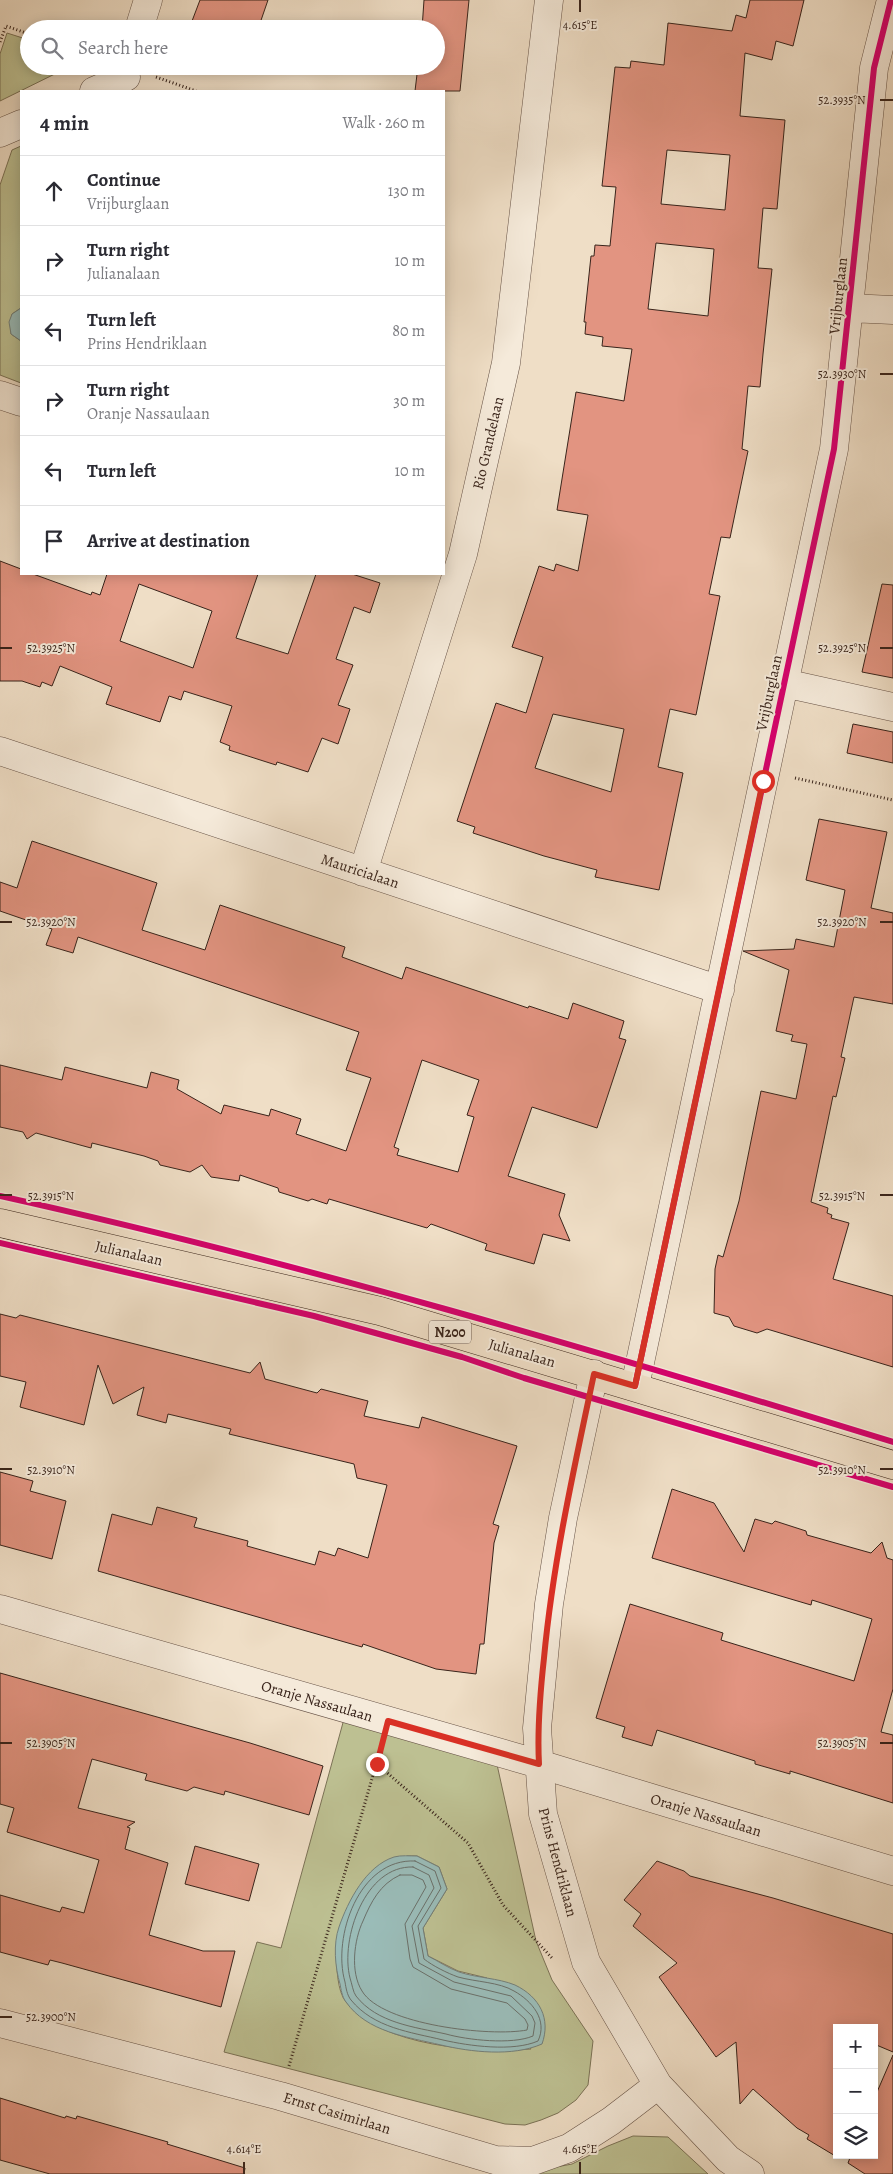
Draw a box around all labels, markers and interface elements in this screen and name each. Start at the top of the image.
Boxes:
text: 4.615°E [563,17,597,33]
search box [20,20,445,75]
icon: search [38,34,66,62]
text: Search here [78,35,168,61]
text: 52.3935°N [818,92,866,108]
text: 4 min [40,109,89,137]
text: Walk · 260 m [343,112,425,134]
text: Continue [87,167,161,193]
icon: ahead [40,177,68,205]
text: 130 m [388,180,425,202]
text: Vrijburglaan [87,193,169,215]
text: Turn right [87,237,169,263]
icon: right [40,247,68,275]
text: 10 m [395,250,425,272]
street label: Vrijburglaan [824,257,852,336]
text: Julianalaan [87,263,160,285]
text: Turn left [87,307,156,333]
icon: left [40,317,68,345]
text: 80 m [392,320,425,342]
text: Prins Hendriklaan [87,333,207,355]
text: 52.3930°N [818,366,867,382]
text: Turn right [87,377,169,403]
icon: right [40,387,68,415]
text: 30 m [393,390,425,412]
street label: Rio Grandelaan [468,395,508,491]
text: Oranje Nassaulaan [87,403,210,425]
icon: left [40,457,68,485]
text: Turn left [87,458,156,484]
text: 10 m [395,460,425,482]
icon: arrive [40,527,68,555]
text: Arrive at destination [87,528,250,554]
text: 52.3925°N [27,640,75,656]
text: 52.3925°N [818,640,866,656]
street label: Vrijburglaan [751,653,787,734]
route start [752,770,775,793]
street label: Mauricialaan [318,849,402,893]
text: 52.3920°N [26,914,76,930]
text: 52.3920°N [817,914,867,930]
text: 52.3915°N [28,1188,75,1204]
text: 52.3915°N [819,1188,866,1204]
street label: Julianalaan [93,1236,165,1270]
road number: N200 [429,1320,471,1344]
street label: Julianalaan [486,1334,558,1372]
text: 52.3910°N [27,1462,75,1478]
text: 52.3910°N [818,1462,866,1478]
street label: Oranje Nassaulaan [259,1676,375,1726]
text: 52.3905°N [27,1735,76,1751]
text: 52.3905°N [818,1735,867,1751]
route end [366,1753,389,1776]
street label: Oranje Nassaulaan [648,1789,764,1841]
street label: Prins Hendriklaan [534,1805,582,1919]
text: 52.3900°N [26,2009,76,2025]
map controls [833,2024,878,2159]
button: + [833,2024,878,2069]
button: − [833,2069,878,2114]
street label: Ernst Casimirlaan [281,2087,393,2139]
button: layers [833,2114,878,2159]
text: 4.614°E [227,2141,261,2157]
text: 4.615°E [563,2141,597,2157]

